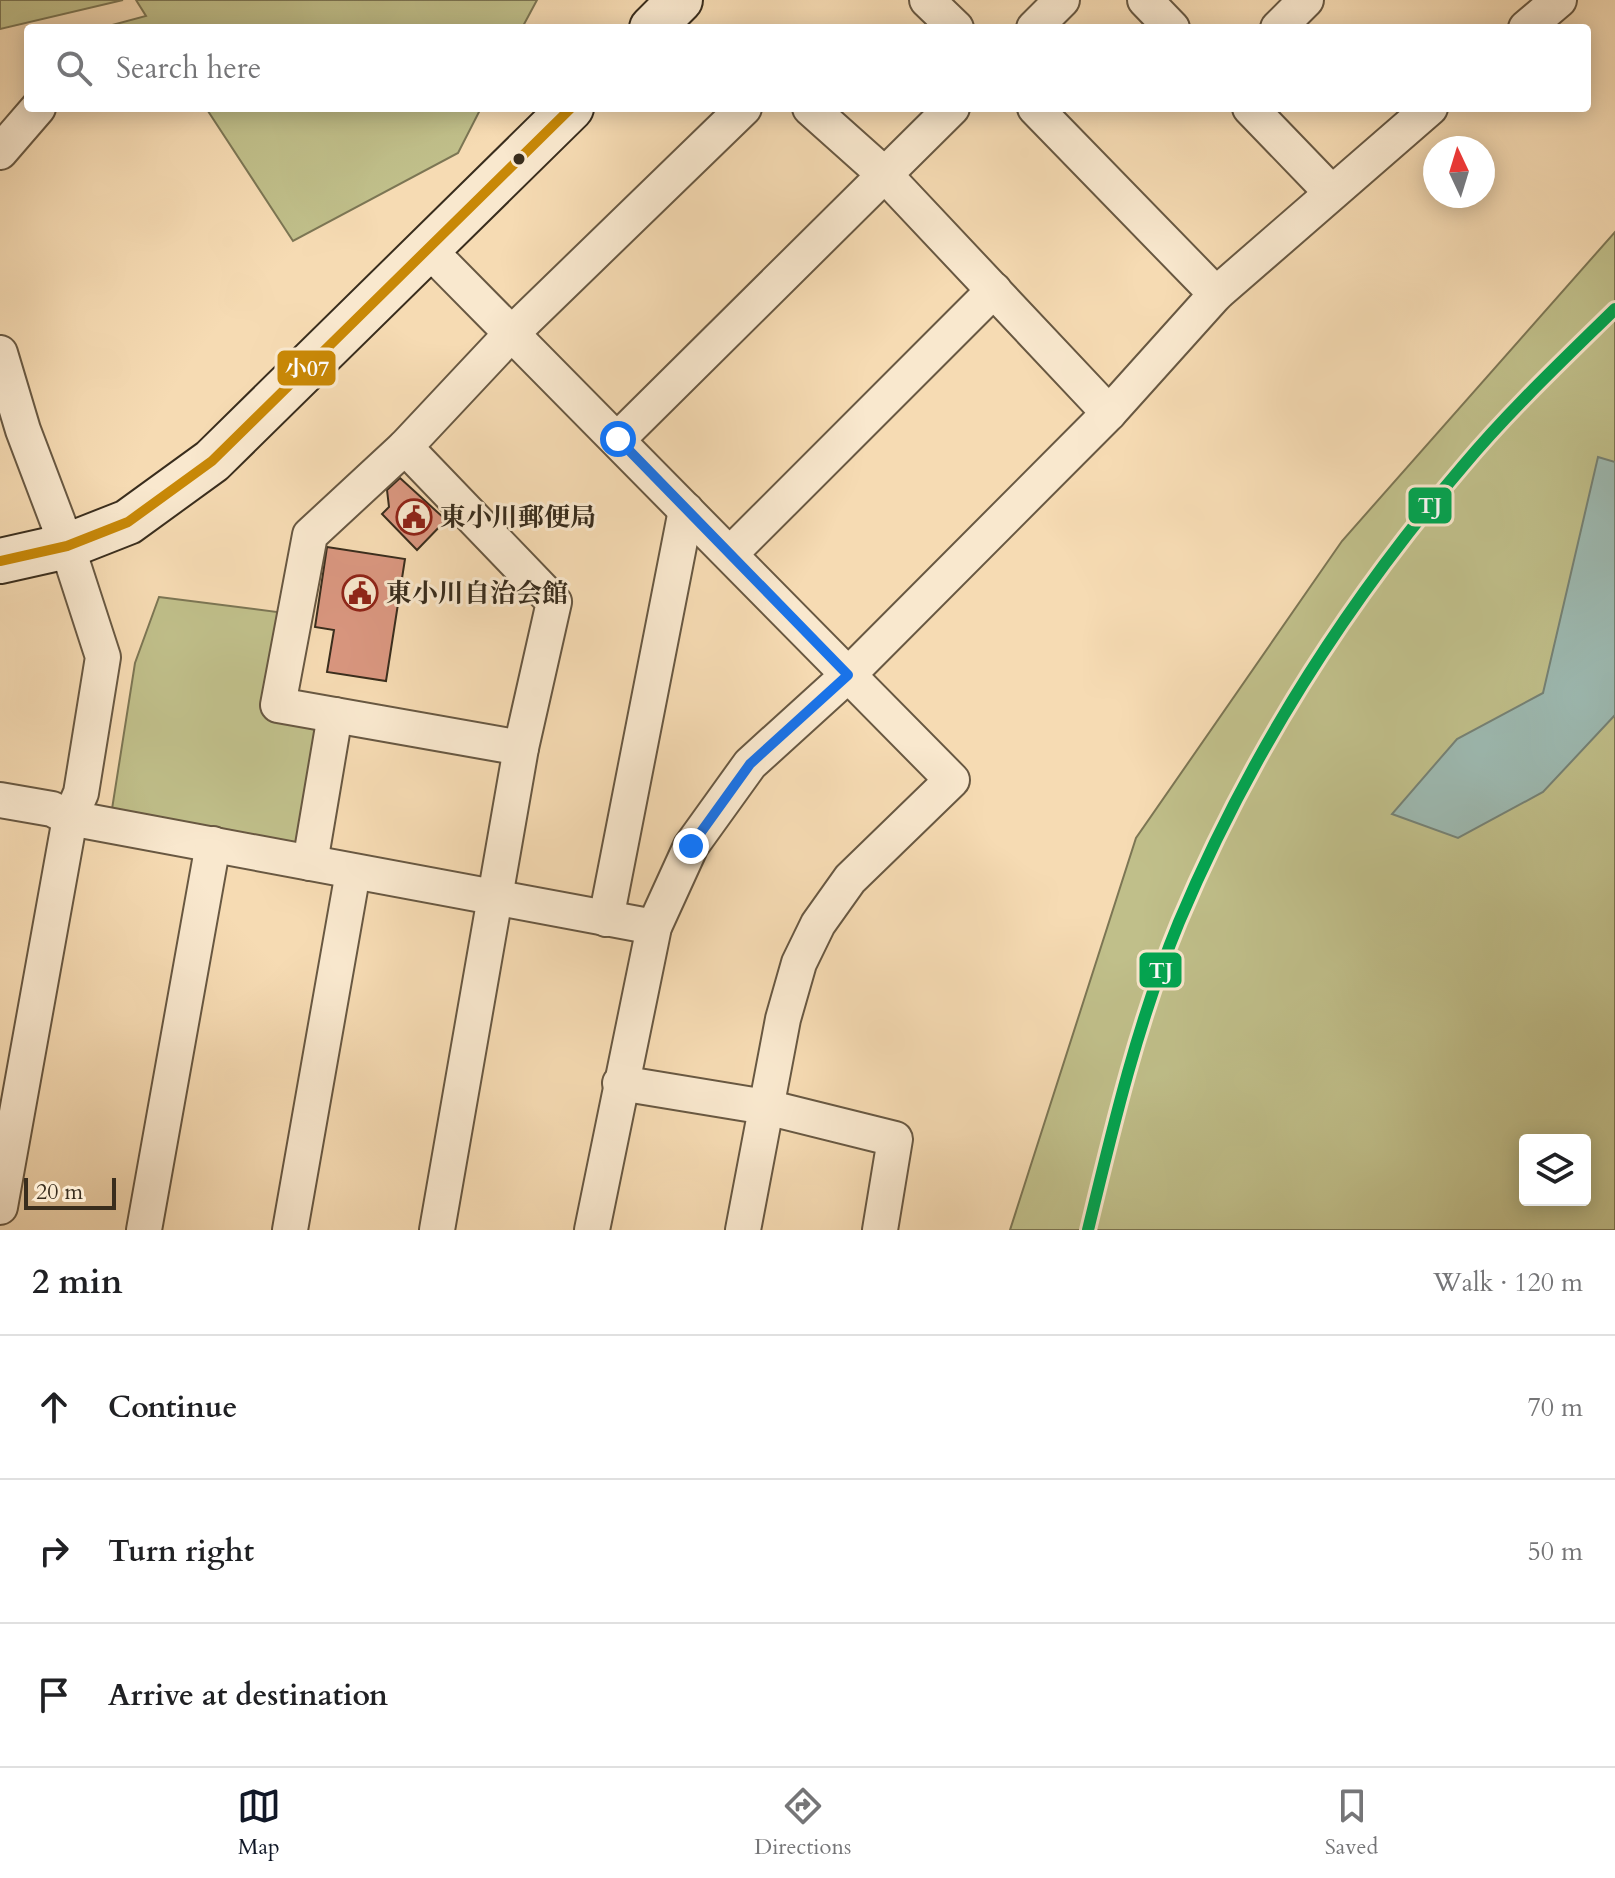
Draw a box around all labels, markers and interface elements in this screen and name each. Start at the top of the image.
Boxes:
search box [24,24,1591,112]
icon: search [52,46,96,90]
text: Search here [116,48,261,89]
north arrow [1423,136,1495,208]
unlabelled marker [511,151,527,167]
line badge: 小07 [276,349,337,387]
text: 小07 [285,354,329,384]
route start [600,421,636,457]
line badge: TJ [1407,486,1453,525]
text: TJ [1418,491,1442,521]
public building icon: 東小川郵便局 [395,498,433,536]
place label: 東小川郵便局 [440,500,596,535]
public building icon: 東小川自治会館 [341,574,379,612]
place label: 東小川自治会館 [386,576,568,611]
route end [673,828,709,864]
line badge: TJ [1138,951,1183,989]
text: TJ [1149,956,1173,986]
map controls [1519,1134,1591,1206]
button: layers [1519,1134,1591,1206]
scale bar [24,1174,116,1210]
text: 20 m [36,1177,83,1207]
text: 2 min [32,1259,123,1305]
text: Walk · 120 m [1433,1265,1583,1300]
icon: ahead [32,1385,76,1429]
text: Continue [108,1387,237,1428]
text: 70 m [1527,1390,1583,1425]
icon: right [32,1529,76,1573]
text: Turn right [108,1531,254,1572]
text: 50 m [1527,1534,1583,1569]
icon: arrive [32,1673,76,1717]
text: Arrive at destination [108,1675,388,1716]
tab: Map [237,1784,281,1862]
tab: Directions [754,1784,851,1862]
tab: Saved [1325,1784,1378,1862]

